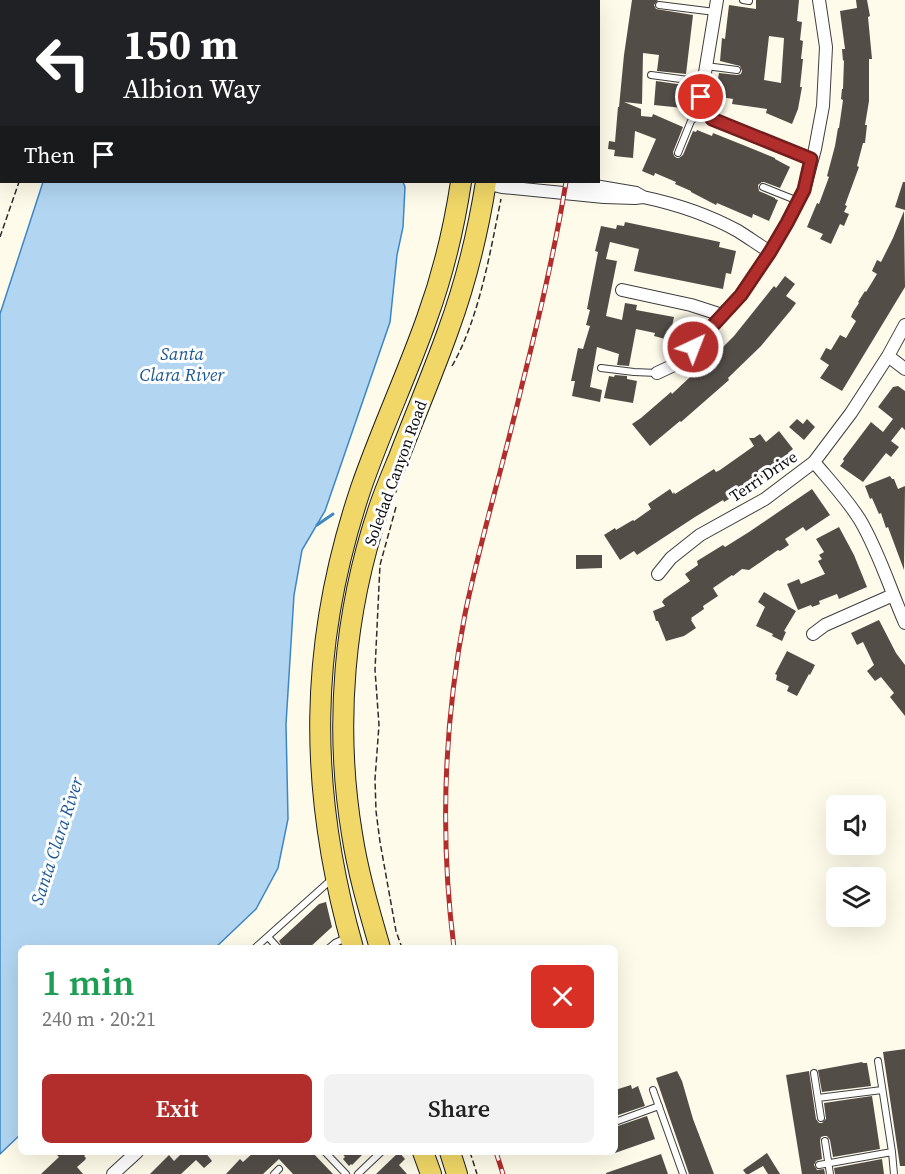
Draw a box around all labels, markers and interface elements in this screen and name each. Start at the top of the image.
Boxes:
text: 150 m [123,15,238,73]
icon: left [24,24,102,102]
text: Albion Way [123,70,261,107]
pin [675,71,726,122]
icon: arrive [684,80,717,113]
icon: arrive [87,138,120,171]
text: Then [24,140,75,170]
position arrow [661,315,725,379]
water label: Santa Clara River [140,341,225,387]
street label: Soledad Canyon Road [358,397,432,549]
street label: Terri Drive [725,445,801,507]
water label: Santa Clara River [24,773,89,908]
map controls [826,795,886,927]
button: sound [826,795,886,855]
button: layers [826,867,886,927]
text: 1 min [42,958,134,1007]
button: close [531,965,594,1028]
text: 240 m · 20:21 [42,1005,156,1033]
button: Exit [42,1074,312,1143]
button: Share [324,1074,594,1143]

